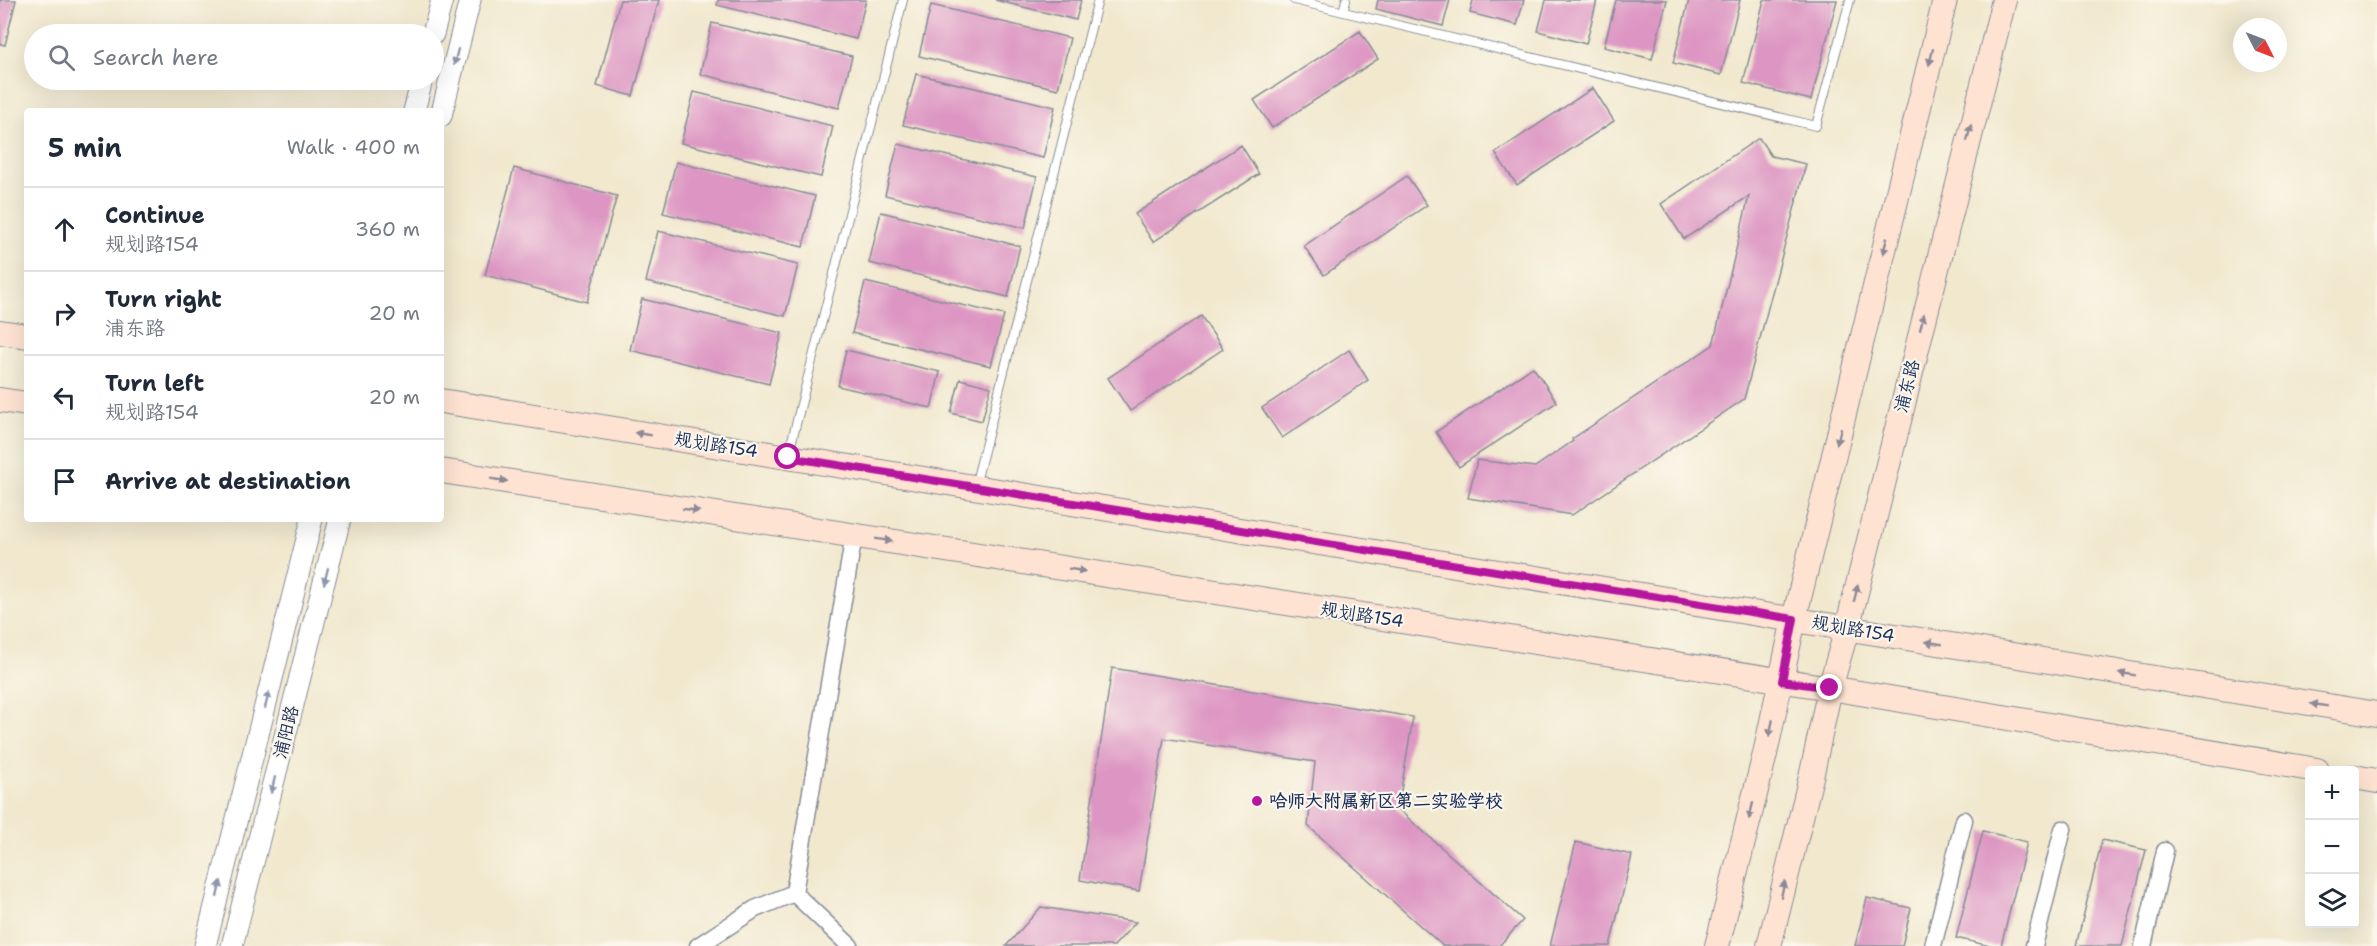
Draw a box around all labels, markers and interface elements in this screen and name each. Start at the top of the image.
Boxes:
north arrow [2233,18,2287,72]
search box [24,24,444,90]
icon: search [45,41,78,74]
text: Search here [93,43,219,72]
one-way arrow [450,48,460,66]
one-way arrow [1926,48,1936,66]
one-way arrow [1964,124,1974,142]
text: 5 min [48,130,122,165]
text: Walk · 400 m [287,134,420,160]
text: Continue [105,201,205,230]
icon: ahead [48,213,81,246]
text: 360 m [355,216,420,242]
text: 规划路154 [105,231,199,257]
one-way arrow [1880,237,1889,256]
text: Turn right [105,285,222,314]
icon: right [48,297,81,330]
text: 20 m [369,300,420,326]
one-way arrow [1918,313,1928,332]
text: 浦东路 [105,315,165,341]
street label: 浦东路 [1889,357,1925,415]
text: Turn left [105,369,204,398]
icon: left [48,381,81,414]
text: 20 m [369,384,420,410]
text: 规划路154 [105,399,199,425]
one-way arrow [1833,426,1843,445]
street label: 规划路154 [672,427,760,463]
one-way arrow [633,429,652,438]
route start [774,443,800,469]
icon: arrive [48,465,81,498]
text: Arrive at destination [105,467,351,496]
one-way arrow [489,475,508,484]
one-way arrow [682,505,701,514]
one-way arrow [875,536,894,545]
one-way arrow [1067,566,1086,575]
one-way arrow [320,567,330,585]
one-way arrow [1851,584,1861,603]
street label: 规划路154 [1318,597,1406,633]
street label: 规划路154 [1809,610,1897,648]
one-way arrow [1925,638,1944,647]
one-way arrow [2117,669,2136,678]
route end [1816,674,1842,700]
one-way arrow [262,691,272,709]
one-way arrow [2310,700,2329,709]
street label: 浦阳路 [268,703,304,761]
one-way arrow [1766,719,1775,738]
map controls [2305,766,2359,928]
button: + [2305,766,2359,820]
one-way arrow [267,776,277,794]
place label: 哈师大附属新区第二实验学校 [1269,789,1503,813]
marker: 哈师大附属新区第二实验学校 [1250,794,1264,808]
one-way arrow [1746,802,1755,820]
button: − [2305,820,2359,874]
button: layers [2305,874,2359,928]
one-way arrow [215,880,225,898]
one-way arrow [1778,880,1788,898]

